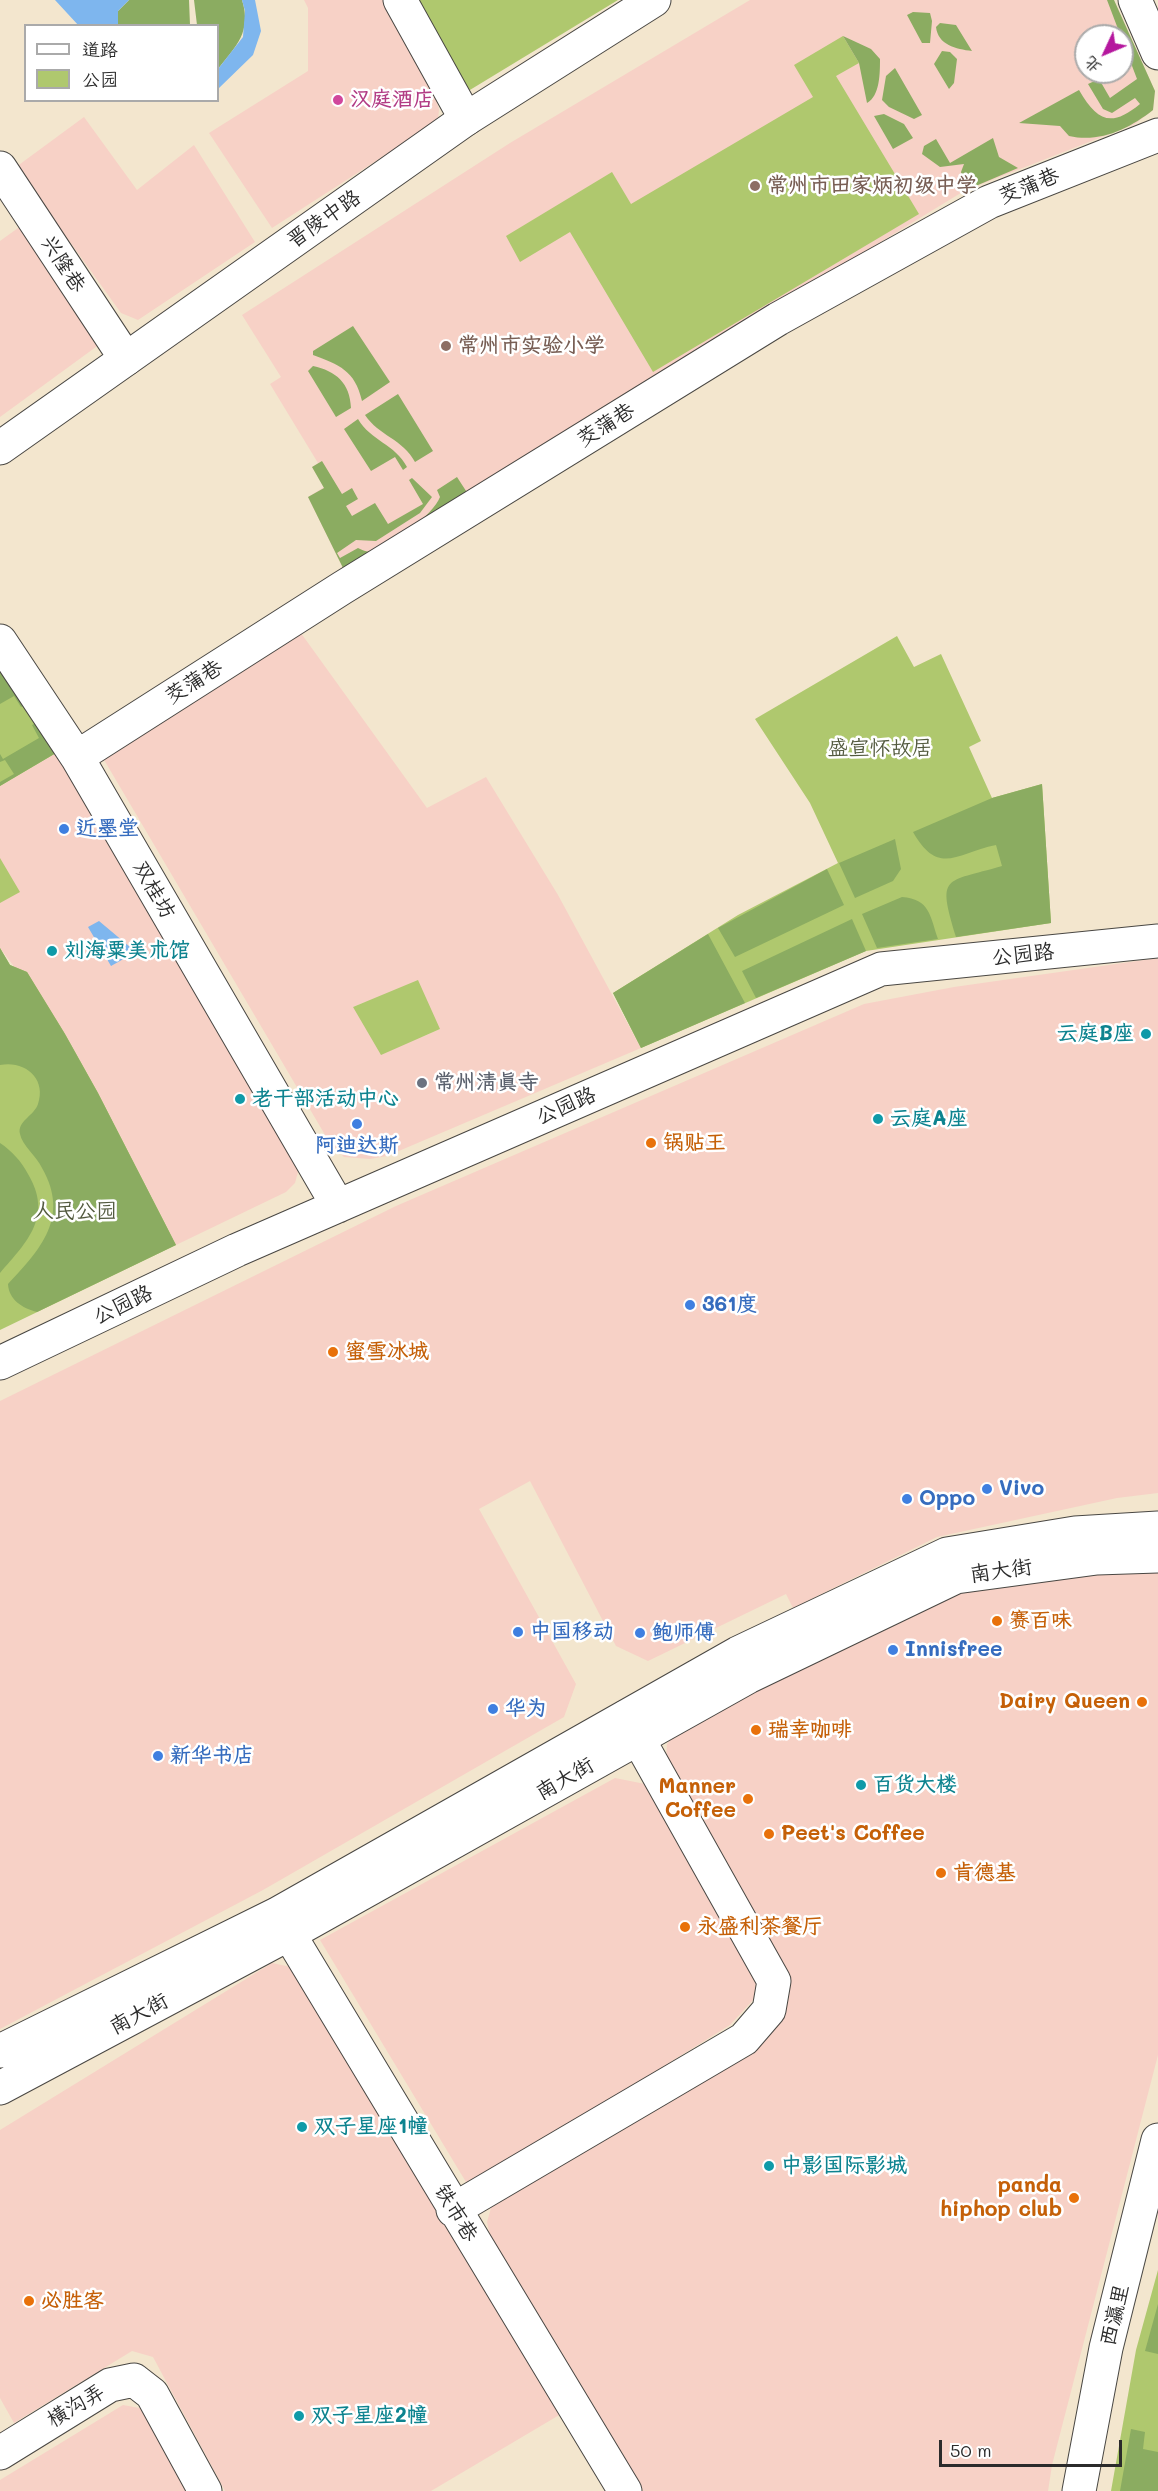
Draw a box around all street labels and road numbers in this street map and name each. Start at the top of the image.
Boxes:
street label: 茭蒲巷 [995,163,1063,209]
street label: 晋陵中路 [282,185,366,253]
street label: 兴隆巷 [35,231,91,297]
street label: 茭蒲巷 [573,398,639,452]
street label: 茭蒲巷 [161,655,227,709]
street label: 双桂坊 [127,856,181,924]
street label: 公园路 [990,939,1056,971]
street label: 公园路 [532,1082,600,1130]
street label: 公园路 [89,1280,157,1330]
street label: 南大街 [968,1554,1034,1588]
street label: 南大街 [531,1752,599,1806]
street label: 南大街 [105,1988,173,2040]
street label: 铁市巷 [429,2180,483,2246]
street label: 西瀛里 [1095,2281,1135,2349]
street label: 横沟弄 [43,2379,109,2433]

